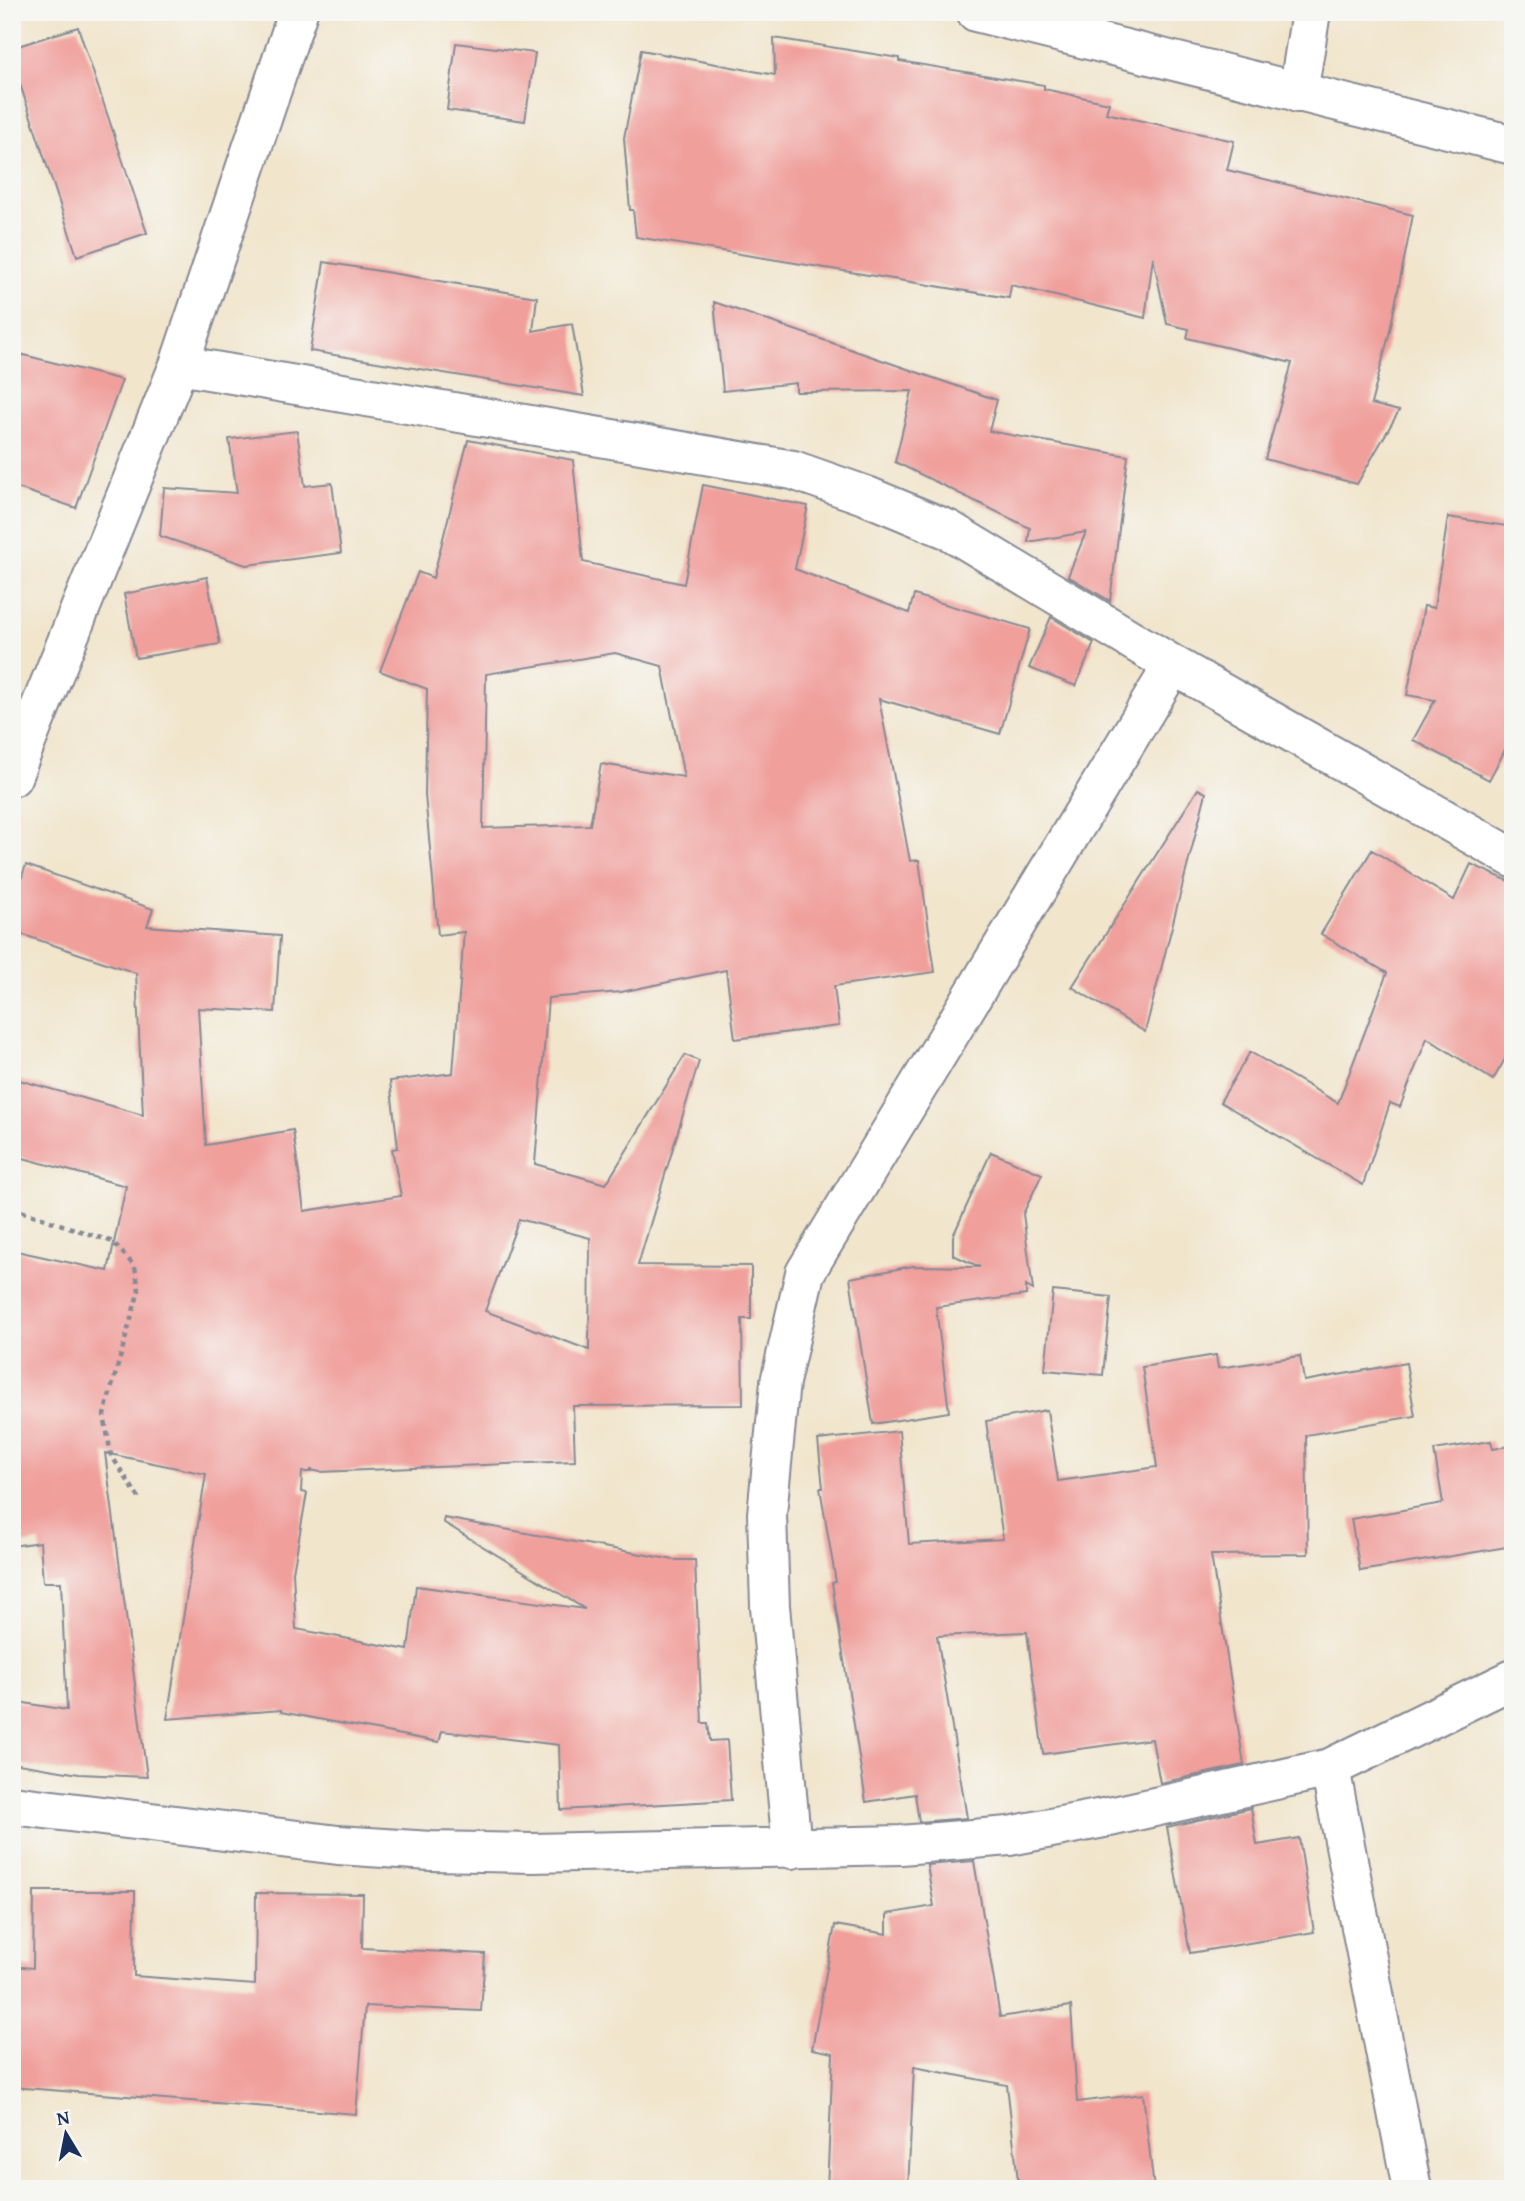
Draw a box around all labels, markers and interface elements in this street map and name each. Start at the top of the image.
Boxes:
north arrow [32,2100,102,2170]
text: N [54,2102,72,2132]

